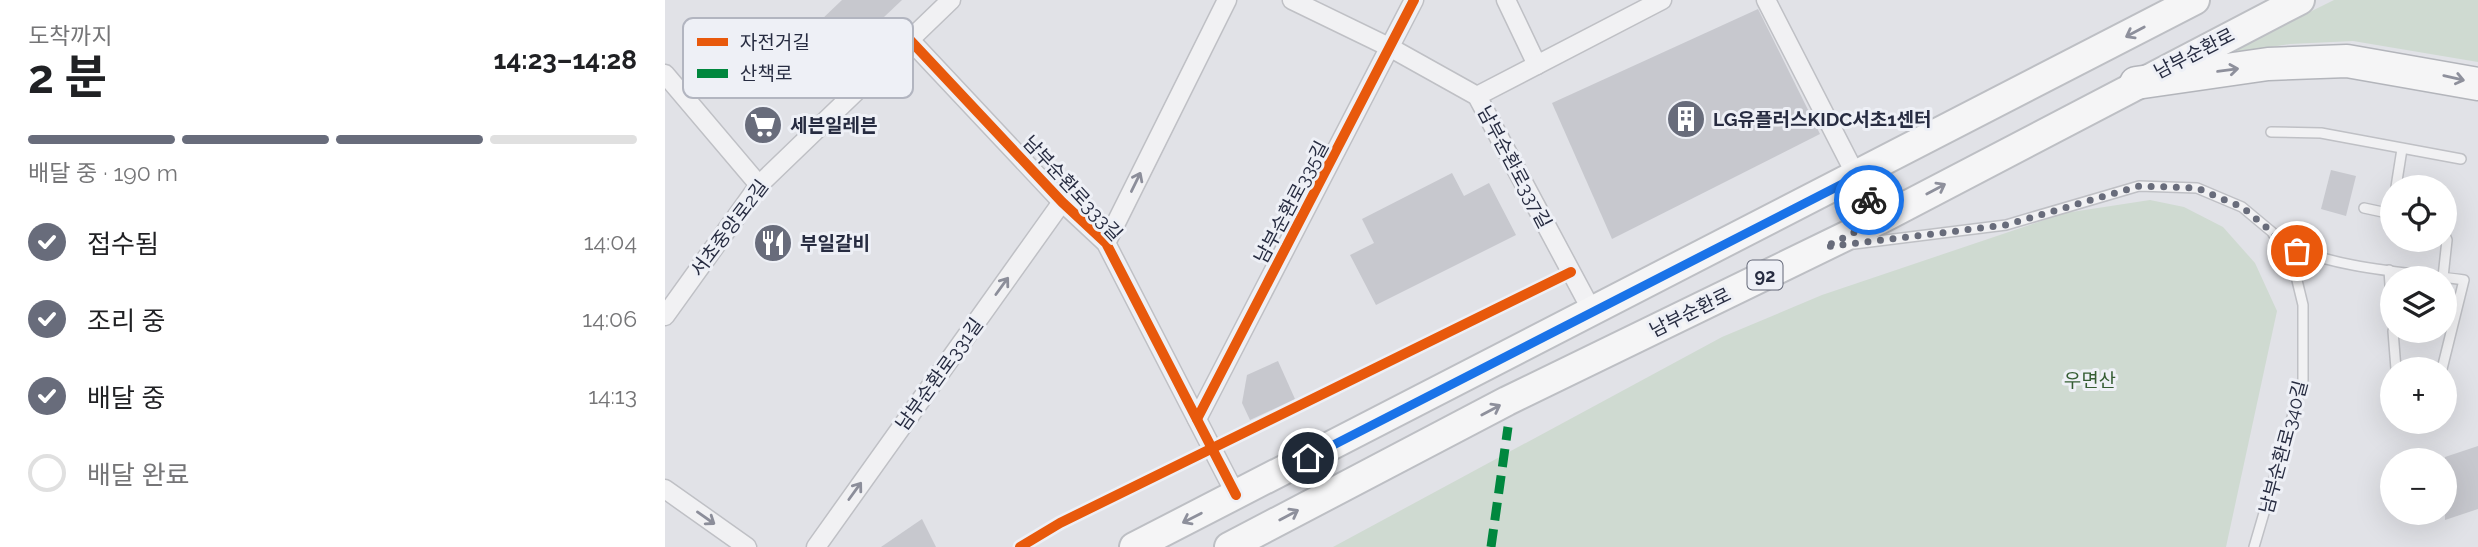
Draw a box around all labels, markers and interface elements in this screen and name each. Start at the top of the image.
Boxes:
legend [683,18,913,98]
text: 도착까지 [28,22,113,49]
street label: 남부순환로 [2150,23,2238,83]
one-way arrow [2125,25,2145,39]
text: 자전거길 [740,31,810,53]
text: 14:23–14:28 [494,45,637,75]
text: 2 분 [28,50,107,104]
text: 산책로 [740,62,792,84]
one-way arrow [2216,63,2239,76]
one-way arrow [2442,72,2465,86]
building icon: LG유플러스KIDC서초1센터 [1665,98,1707,140]
street label: 남부순환로337길 [1474,102,1556,232]
supermarket icon: 세븐일레븐 [742,104,784,146]
place label: LG유플러스KIDC서초1센터 [1713,108,1932,130]
place label: 세븐일레븐 [790,114,877,136]
street label: 남부순환로333길 [1019,131,1127,245]
street label: 남부순환로335길 [1249,137,1333,267]
text: 배달 중 · 190 m [28,159,178,186]
courier [1834,165,1904,235]
one-way arrow [1130,172,1144,193]
map controls [2380,175,2457,525]
button: locate [2380,175,2457,252]
street label: 서초중앙로2길 [686,176,772,280]
icon: bike [1850,181,1888,219]
one-way arrow [1925,182,1946,195]
pin [2267,221,2327,281]
restaurant icon: 부일갈비 [752,222,794,264]
icon: check [28,223,66,261]
text: 14:04 [584,228,637,255]
text: 접수됨 [87,229,159,259]
place label: 부일갈비 [800,232,870,254]
icon: bag [2278,232,2316,270]
road number: 92 [1747,260,1783,290]
button: layers [2380,266,2457,343]
one-way arrow [995,277,1009,296]
street label: 남부순환로 [1646,283,1734,341]
icon: check [28,300,66,338]
text: 14:06 [582,305,637,332]
text: 조리 중 [87,306,165,336]
street label: 남부순환로331길 [891,314,987,434]
button: + [2380,357,2457,434]
park label: 우면산 [2064,369,2116,391]
icon: check [28,377,66,415]
street label: 남부순환로340길 [2255,378,2311,516]
text: 14:13 [588,382,637,409]
text: 배달 중 [87,383,165,413]
one-way arrow [1480,403,1501,416]
pin [1278,428,1338,488]
icon: home [1289,439,1327,477]
button: − [2380,448,2457,525]
text: 배달 완료 [87,460,189,490]
one-way arrow [848,482,862,501]
one-way arrow [1278,508,1299,522]
one-way arrow [696,511,715,525]
one-way arrow [1182,511,1203,525]

